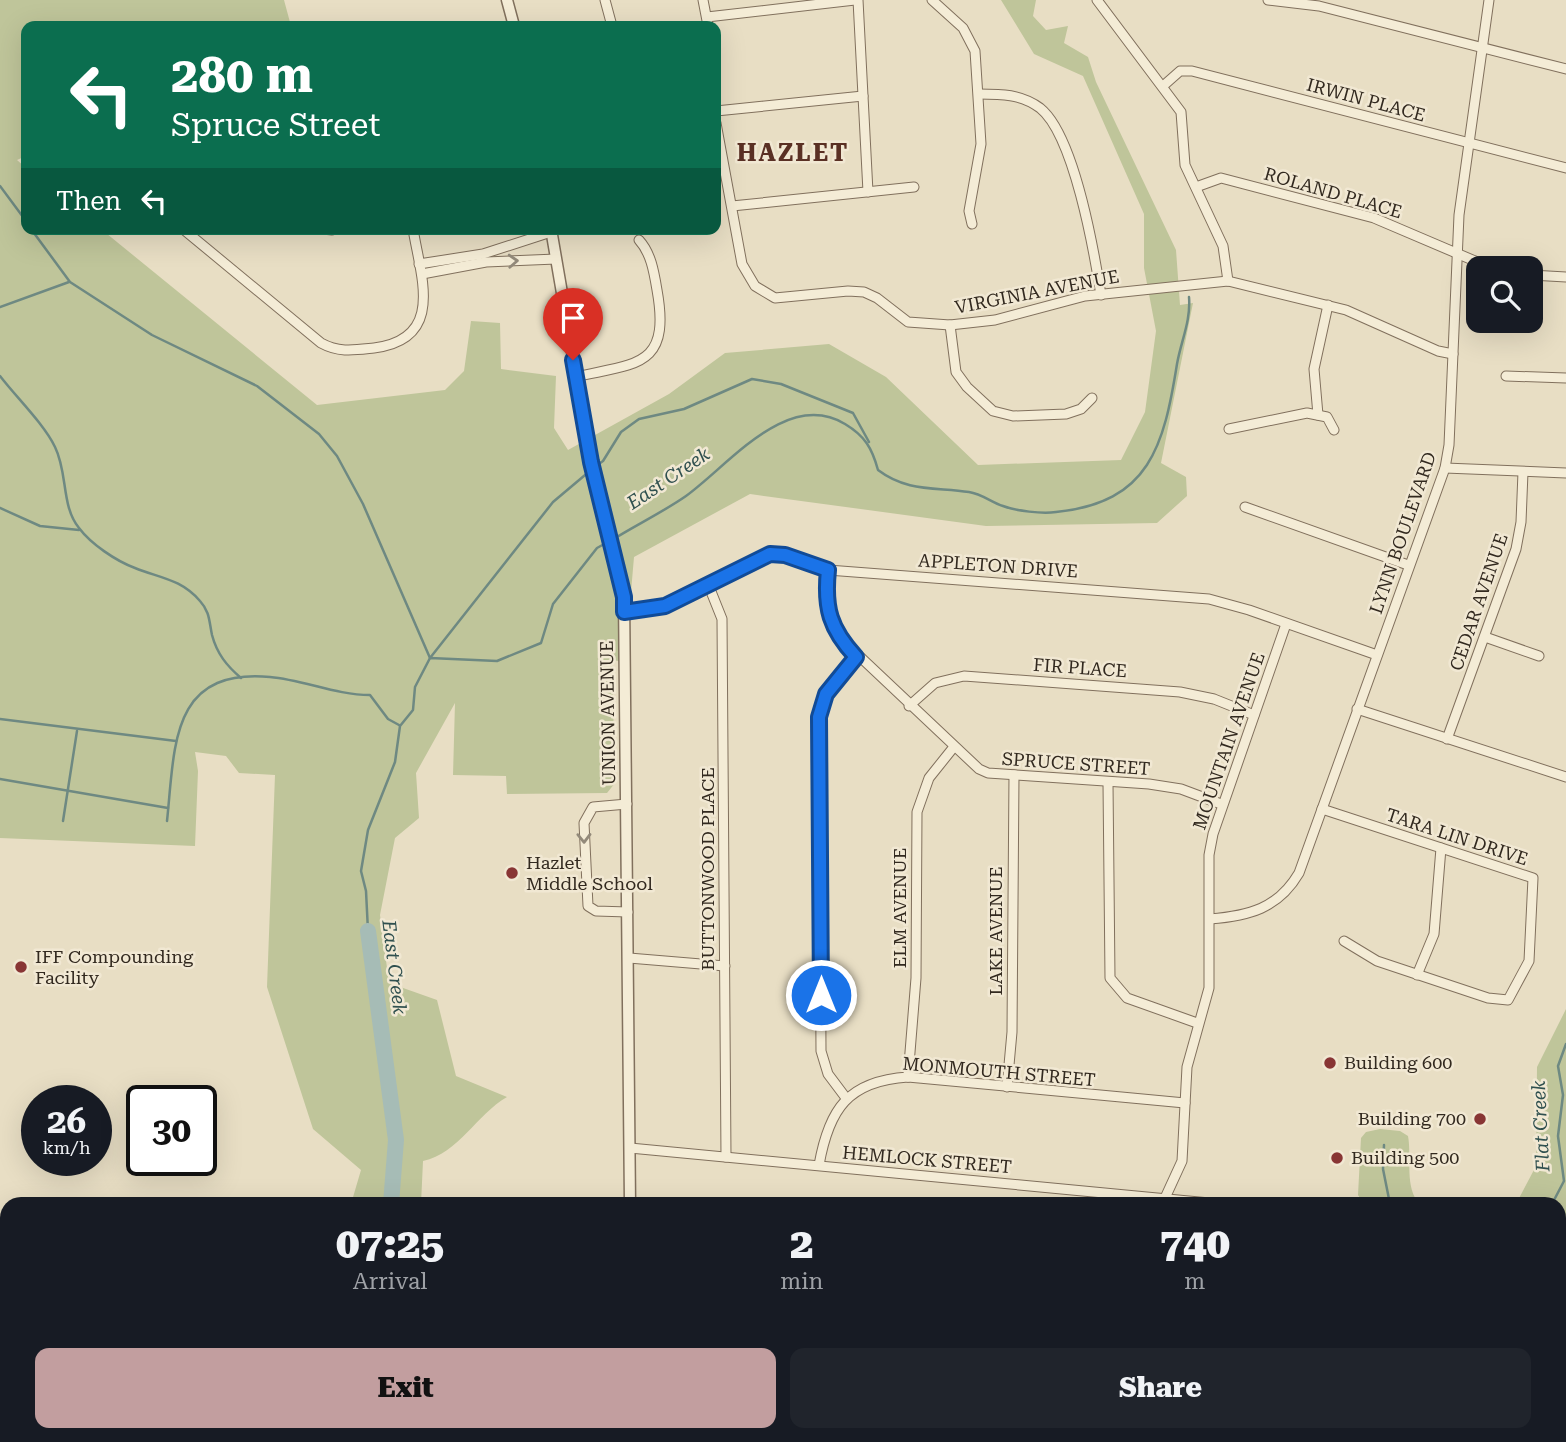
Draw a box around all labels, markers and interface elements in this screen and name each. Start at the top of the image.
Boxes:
text: 280 m [171,47,313,104]
icon: left [56,49,147,140]
street label: IRWIN PLACE [1304,74,1428,125]
text: Spruce Street [171,106,380,144]
district label: HAZLET [737,139,849,167]
street label: ROLAND PLACE [1262,163,1405,222]
icon: left [135,182,173,220]
text: Then [56,186,121,216]
one-way arrow [507,253,518,268]
map controls [1466,256,1543,333]
button: search [1466,256,1543,333]
street label: VIRGINIA AVENUE [953,265,1121,318]
pin [543,288,603,360]
icon: arrive [554,299,592,337]
water label: East Creek [622,442,715,515]
street label: LYNN BOULEVARD [1365,449,1440,617]
street label: CEDAR AVENUE [1445,530,1512,673]
street label: APPLETON DRIVE [917,549,1079,582]
street label: UNION AVENUE [596,640,619,786]
street label: MOUNTAIN AVENUE [1188,649,1269,832]
street label: FIR PLACE [1032,654,1128,681]
street label: SPRUCE STREET [1001,748,1151,779]
street label: BUTTONWOOD PLACE [697,767,718,971]
street label: TARA LIN DRIVE [1384,804,1531,869]
one-way arrow [577,833,592,844]
street label: ELM AVENUE [889,848,910,968]
place label: Hazlet Middle School [526,852,653,894]
marker: Hazlet Middle School [504,865,520,881]
street label: LAKE AVENUE [985,866,1006,996]
water label: East Creek [377,917,412,1016]
place label: IFF Compounding Facility [35,946,194,988]
position arrow [784,958,858,1032]
marker: IFF Compounding Facility [13,959,29,975]
place label: Building 600 [1344,1052,1452,1073]
street label: MONMOUTH STREET [902,1053,1096,1090]
marker: Building 600 [1322,1055,1338,1071]
water label: Flat Creek [1527,1079,1554,1173]
speed limit sign: 30 [126,1085,217,1176]
text: 26 [47,1101,86,1142]
place label: Building 700 [1358,1108,1466,1129]
marker: Building 700 [1472,1111,1488,1127]
text: km/h [42,1137,91,1158]
street label: HEMLOCK STREET [841,1142,1013,1177]
place label: Building 500 [1351,1147,1459,1168]
marker: Building 500 [1329,1150,1345,1166]
text: 07:25 [336,1219,444,1268]
text: 2 [790,1219,814,1268]
text: 740 [1159,1219,1230,1268]
text: Arrival [353,1268,427,1295]
text: min [780,1268,823,1295]
text: m [1184,1268,1205,1295]
button: Exit [35,1348,776,1428]
button: Share [790,1348,1531,1428]

